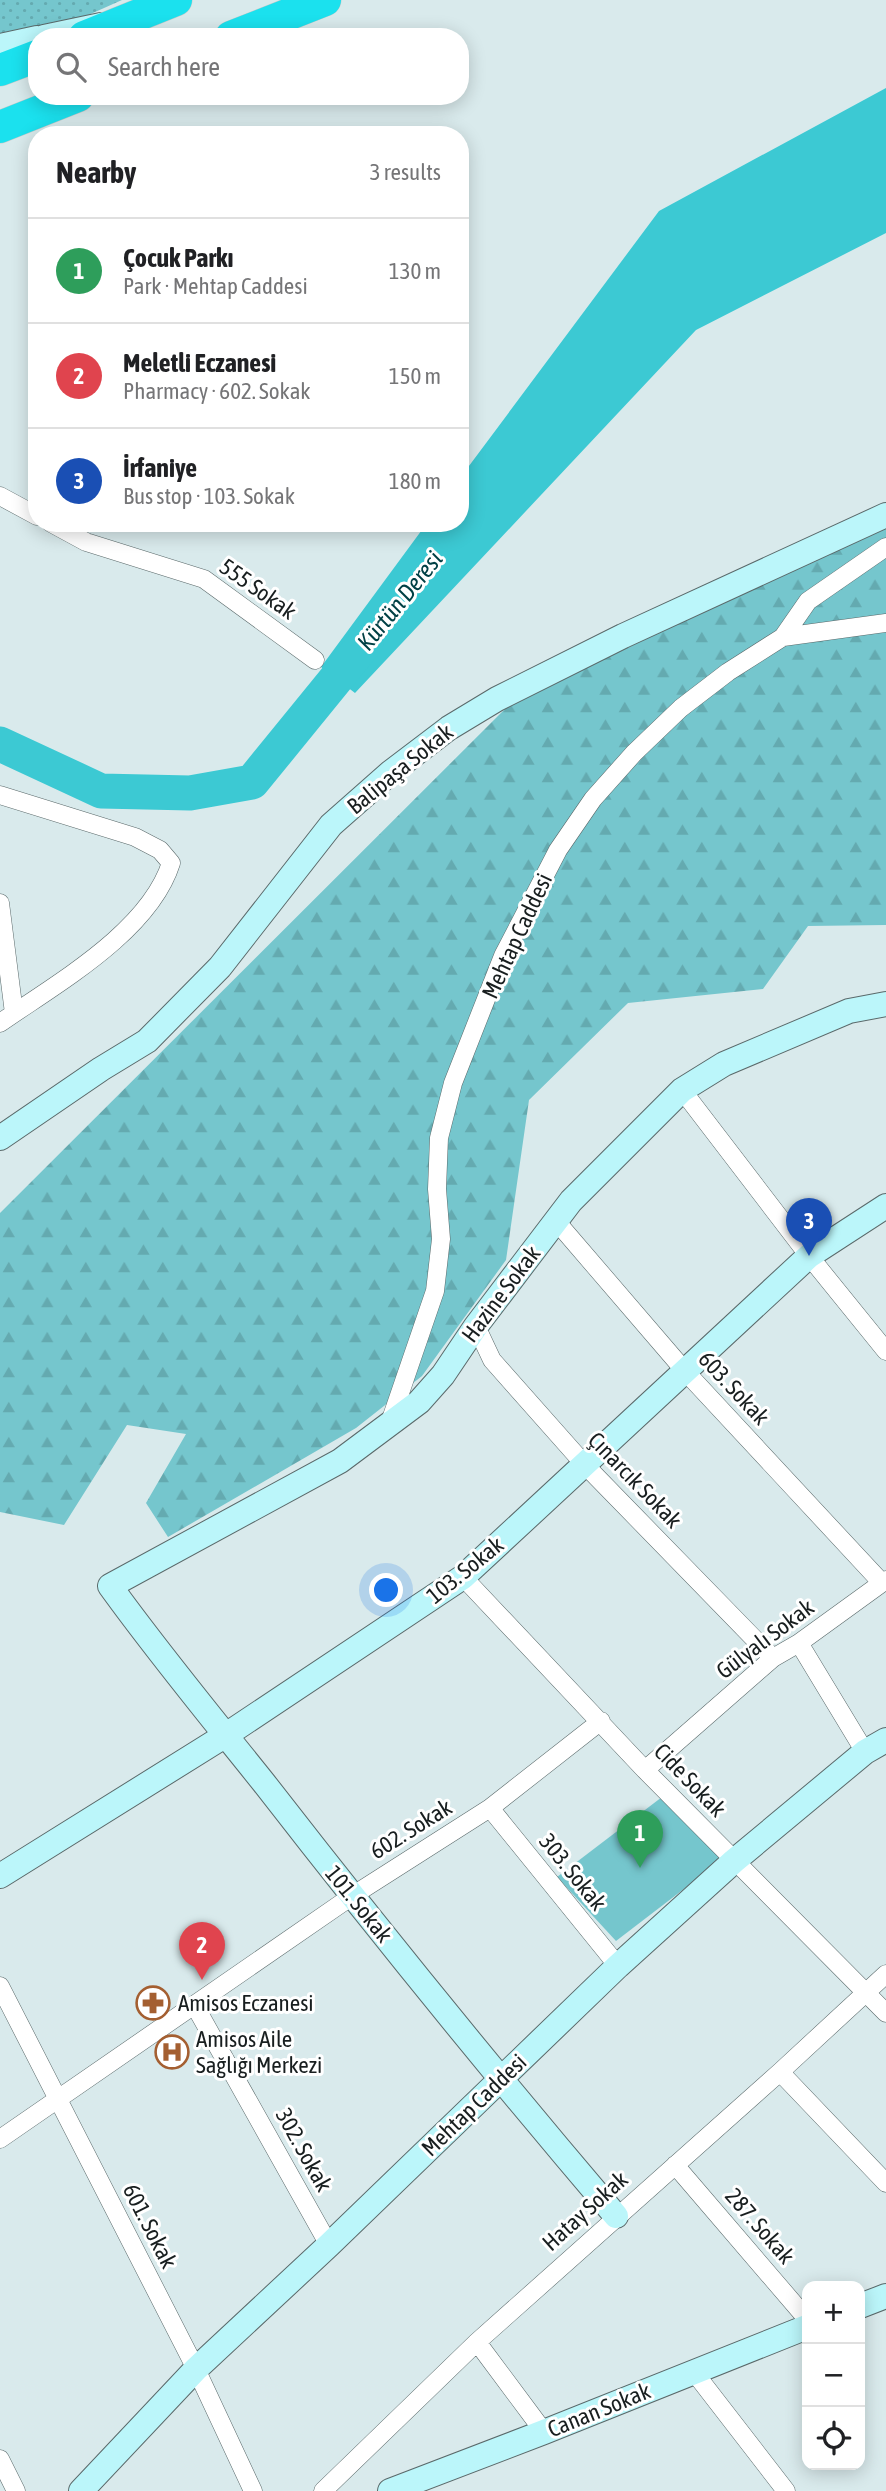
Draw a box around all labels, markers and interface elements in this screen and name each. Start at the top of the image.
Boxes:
search box [28,28,469,105]
icon: search [52,48,90,86]
text: Search here [108,52,220,82]
text: Nearby [56,155,136,189]
text: 3 results [370,159,441,185]
text: Çocuk Parkı [123,243,233,273]
text: 1 [74,258,84,284]
text: 130 m [389,258,441,284]
text: Park · Mehtap Caddesi [123,273,308,299]
text: Meletli Eczanesi [123,348,276,378]
text: 2 [74,363,84,389]
text: 150 m [389,363,441,389]
text: Pharmacy · 602. Sokak [123,378,310,404]
text: İrfaniye [123,453,197,483]
text: 3 [74,468,84,494]
text: 180 m [389,468,441,494]
text: Bus stop · 103. Sokak [123,483,295,509]
water label: Kürtün Deresi [352,546,448,655]
street label: 555 Sokak [215,553,301,625]
street label: Balipaşa Sokak [342,719,458,819]
street label: Mehtap Caddesi [477,869,557,1003]
pin: 3 [786,1198,832,1256]
street label: Hazine Sokak [456,1241,546,1347]
street label: 603. Sokak [693,1346,775,1430]
street label: Çınarcık Sokak [583,1427,687,1533]
street label: 103. Sokak [421,1531,509,1609]
your location [369,1573,403,1607]
street label: Gülyalı Sokak [711,1594,819,1684]
street label: Cide Sokak [649,1738,731,1822]
street label: 602. Sokak [365,1794,457,1864]
pin: 1 [617,1810,663,1868]
street label: 303. Sokak [534,1828,612,1916]
street label: 101. Sokak [320,1860,398,1948]
pin: 2 [179,1922,225,1980]
pharmacy icon: Amisos Eczanesi [134,1984,172,2022]
place label: Amisos Eczanesi [178,1990,314,2016]
place label: Amisos Aile Sağlığı Merkezi [196,2026,322,2078]
hospital icon: Amisos Aile Sağlığı Merkezi [153,2033,191,2071]
street label: Mehtap Caddesi [416,2049,532,2161]
street label: 302. Sokak [271,2104,337,2196]
street label: Hatay Sokak [537,2166,633,2256]
street label: 601. Sokak [118,2180,182,2272]
street label: 287. Sokak [720,2183,800,2269]
map controls [802,2281,865,2470]
button: + [802,2281,865,2344]
button: − [802,2344,865,2407]
street label: Canan Sokak [544,2378,654,2442]
button: locate [802,2407,865,2470]

